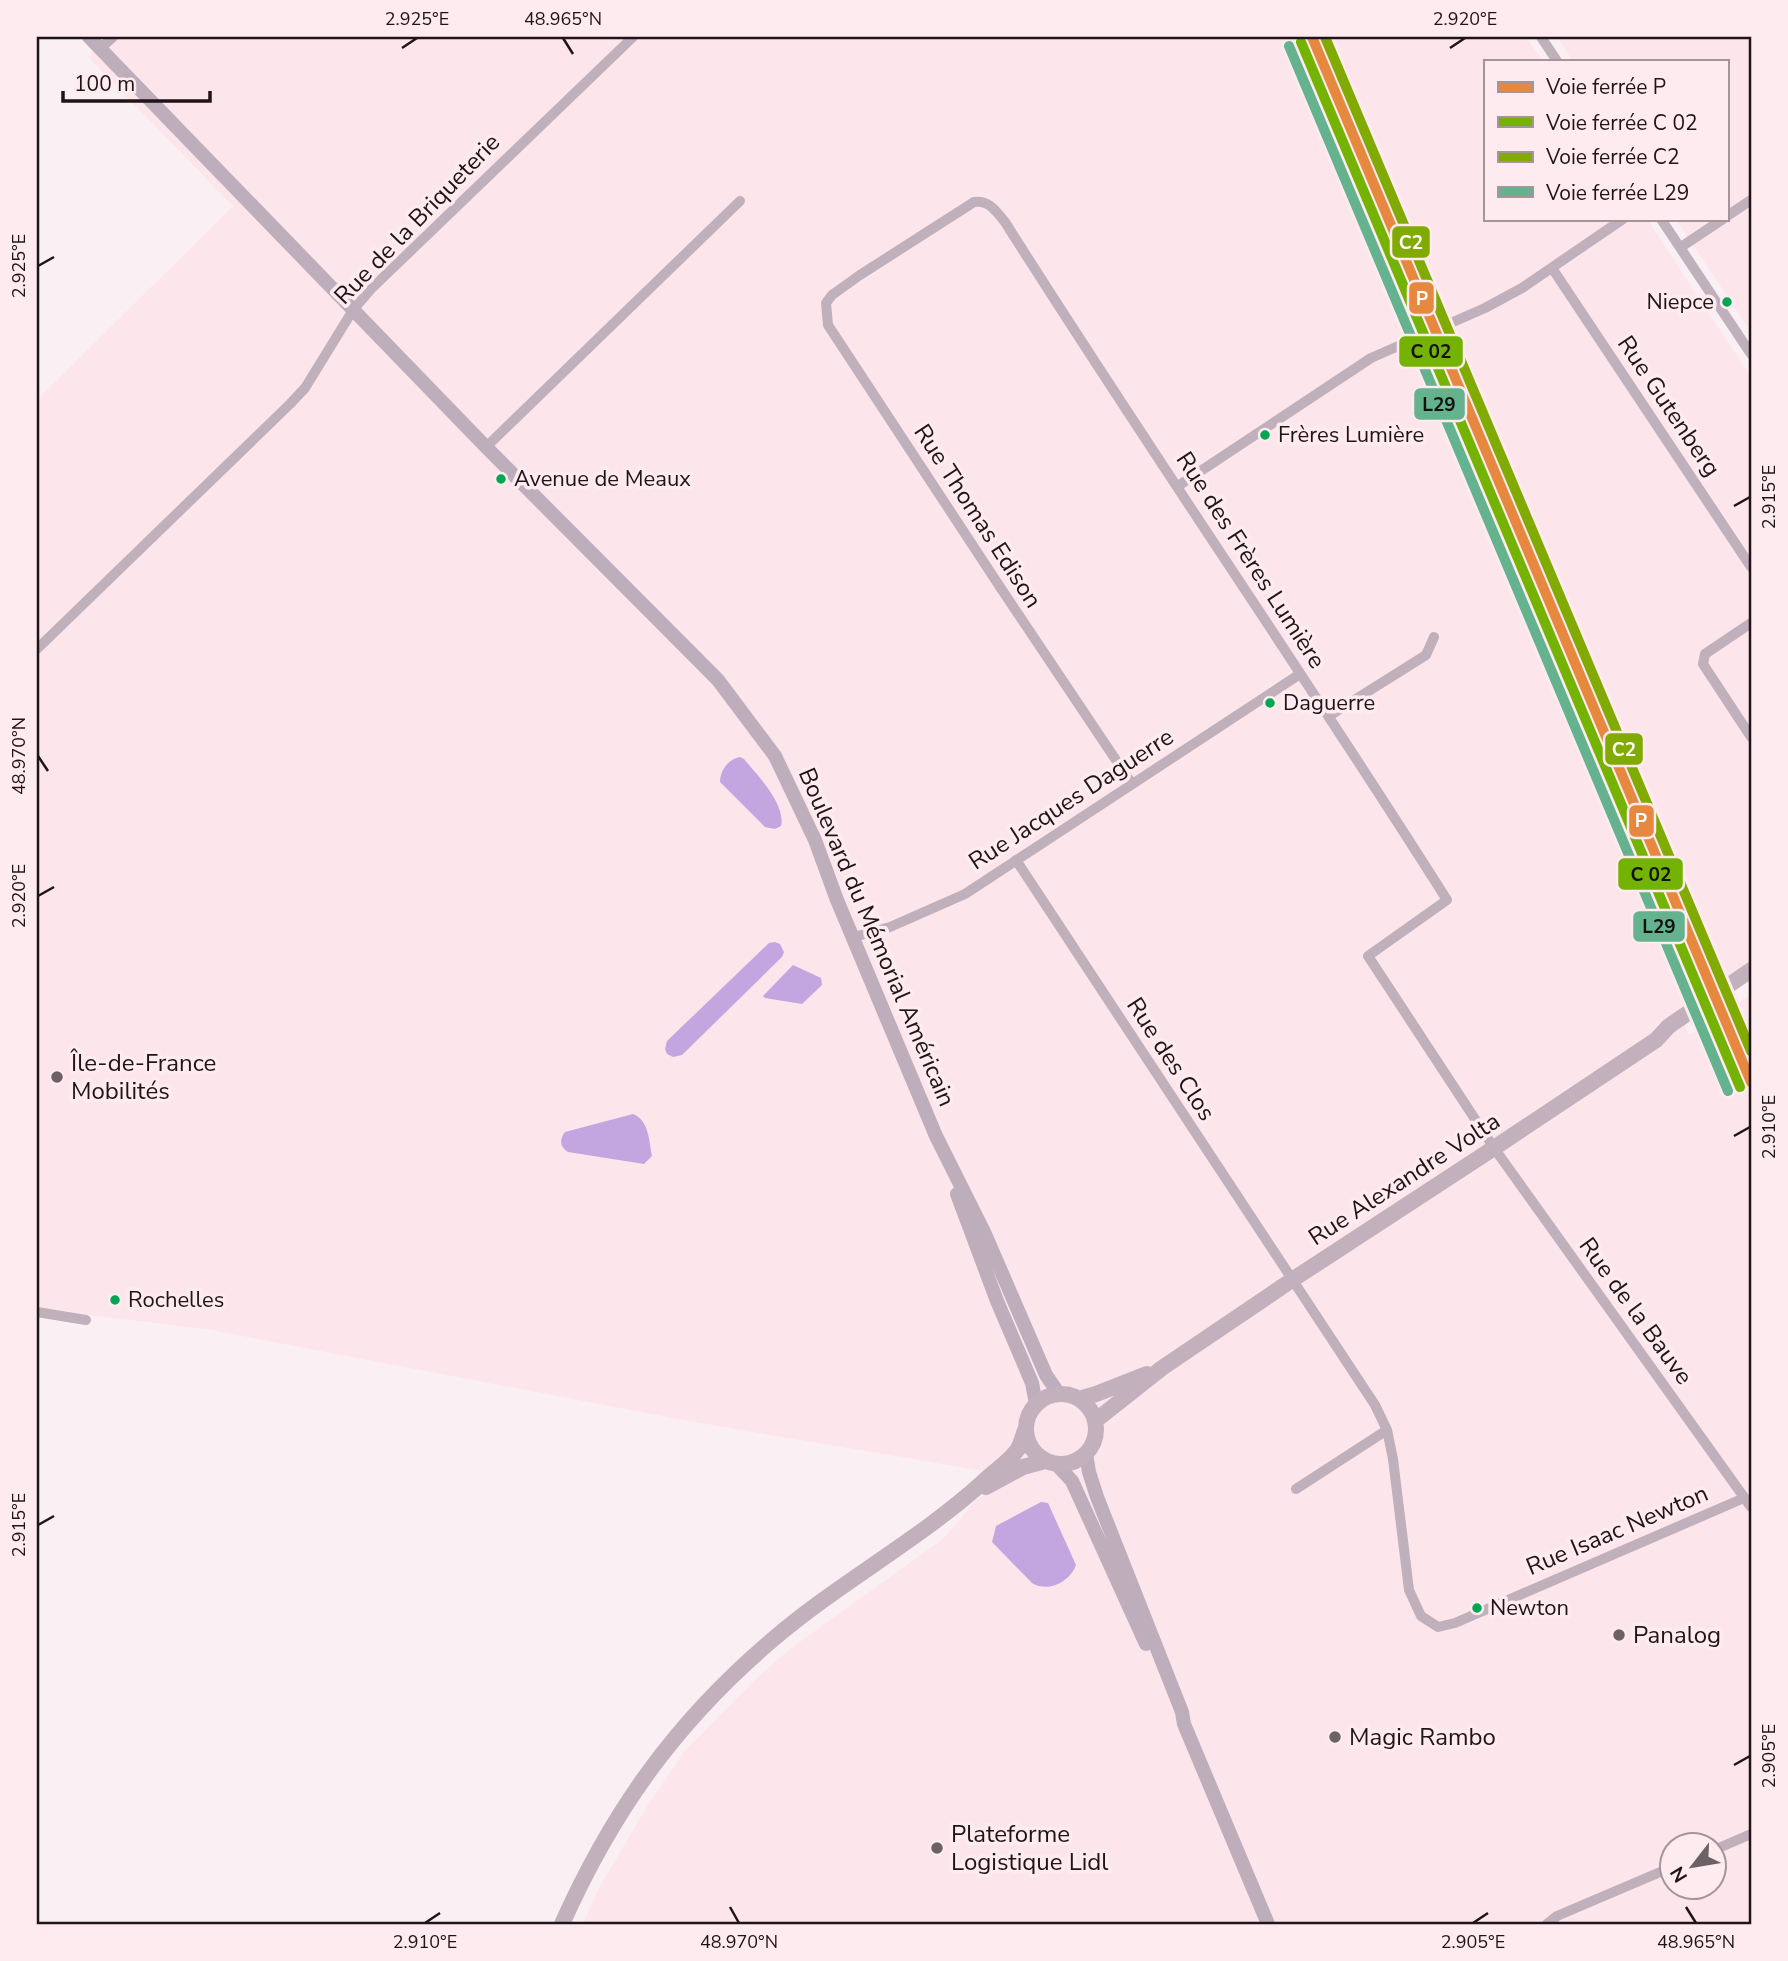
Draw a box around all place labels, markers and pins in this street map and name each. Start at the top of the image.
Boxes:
place label: Niepce [1646,287,1714,317]
marker: Niepce [1720,295,1734,309]
place label: Frères Lumière [1278,420,1424,450]
marker: Frères Lumière [1258,428,1272,442]
place label: Avenue de Meaux [514,464,691,494]
marker: Avenue de Meaux [494,472,508,486]
place label: Daguerre [1283,688,1375,718]
marker: Daguerre [1263,696,1277,710]
place label: Île-de-France Mobilités [70,1047,216,1107]
marker: Île-de-France Mobilités [49,1069,65,1085]
place label: Rochelles [128,1285,224,1315]
marker: Rochelles [108,1293,122,1307]
place label: Newton [1490,1593,1569,1623]
marker: Newton [1470,1601,1484,1615]
place label: Panalog [1633,1619,1721,1651]
marker: Panalog [1611,1627,1627,1643]
place label: Magic Rambo [1349,1721,1496,1753]
marker: Magic Rambo [1327,1729,1343,1745]
place label: Plateforme Logistique Lidl [951,1818,1108,1878]
marker: Plateforme Logistique Lidl [929,1840,945,1856]

